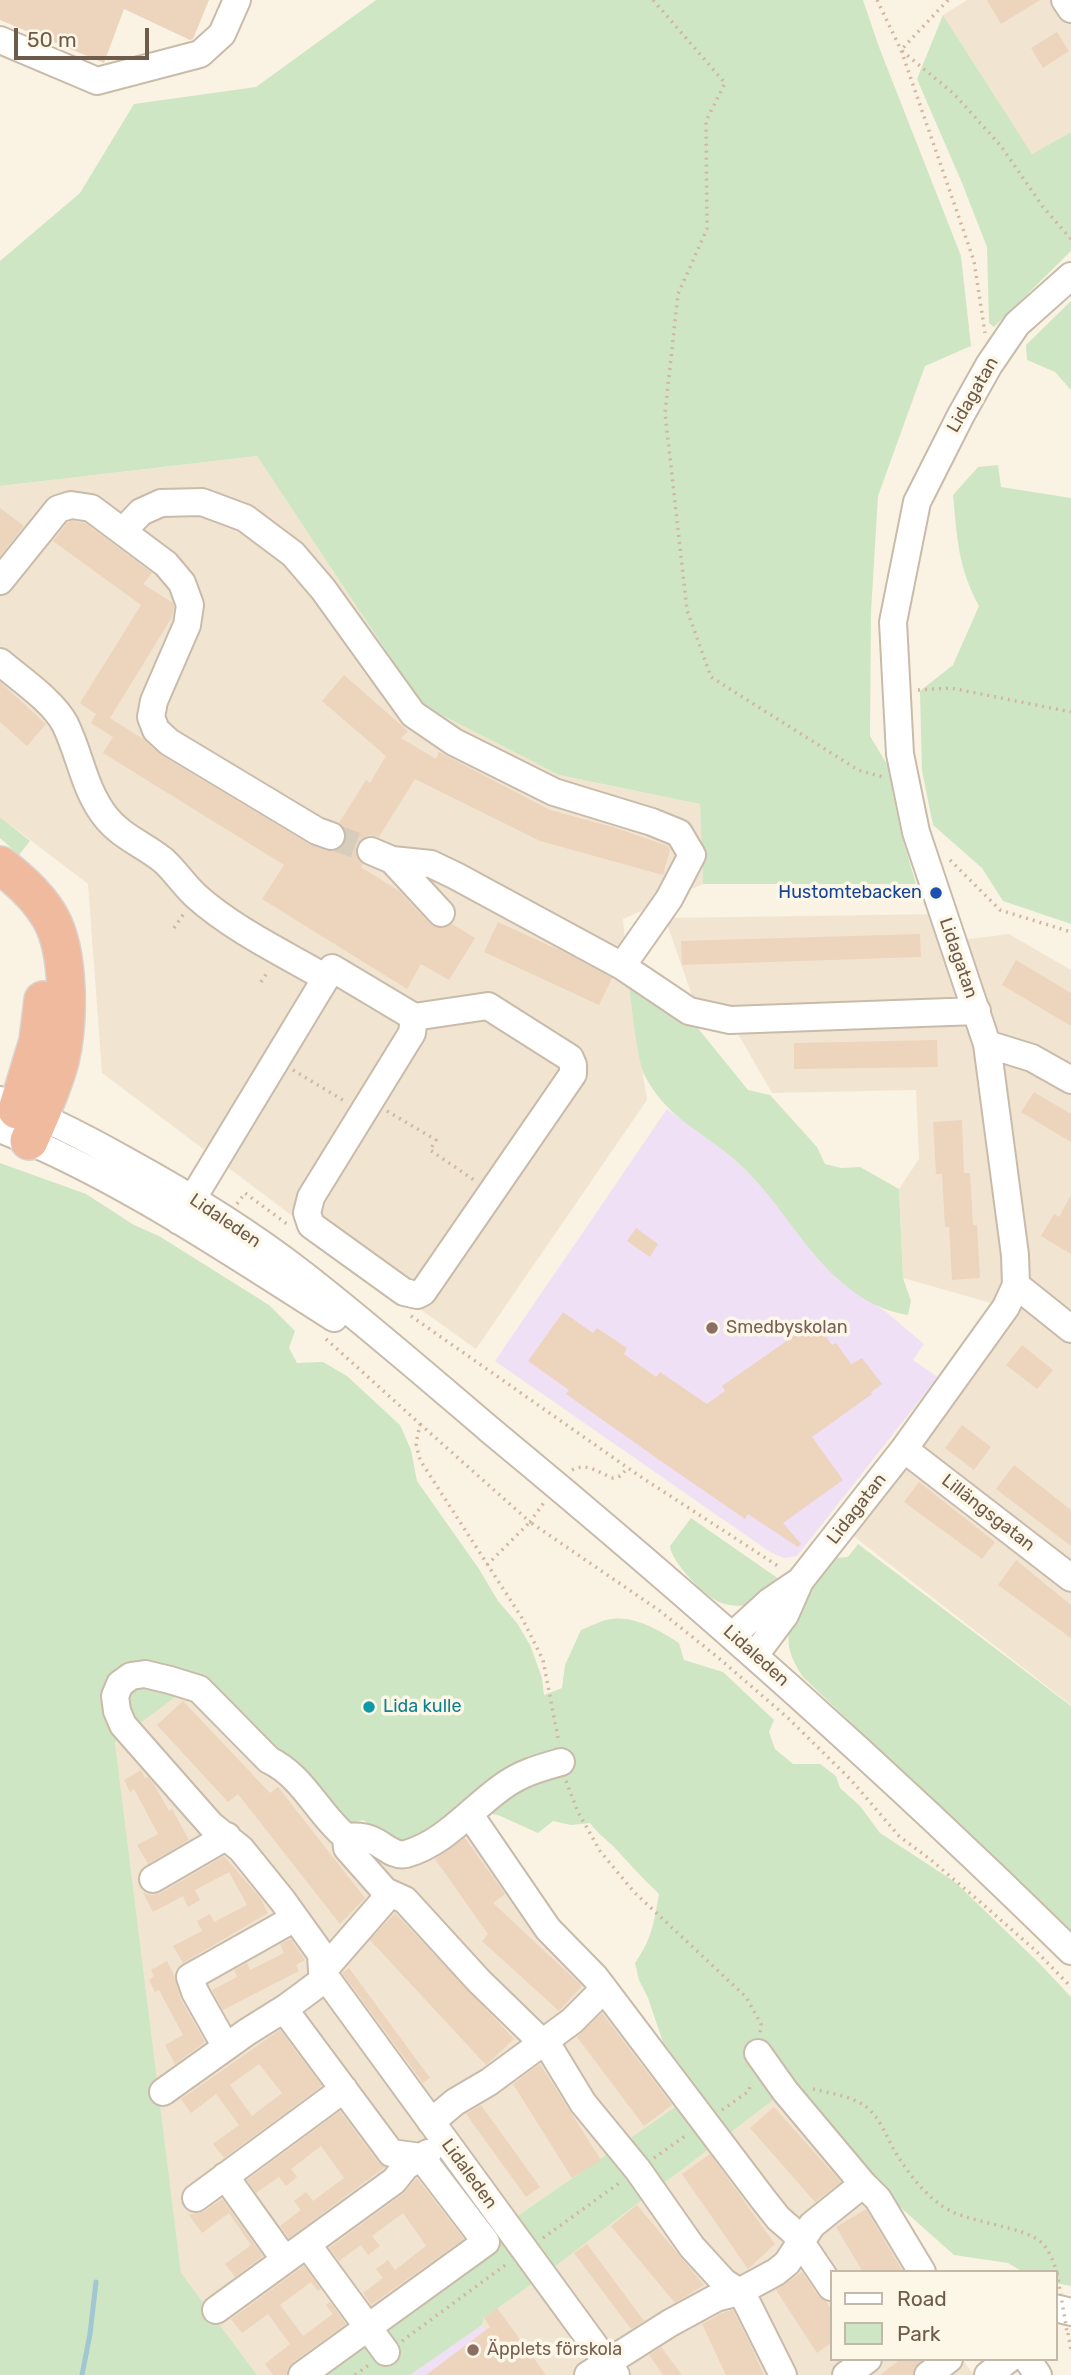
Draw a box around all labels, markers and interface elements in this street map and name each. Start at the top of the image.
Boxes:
scale bar [18,14,152,58]
text: 50 m [27,27,77,52]
street label: Lidagatan [943,353,1003,437]
place label: Hustomtebacken [778,882,922,904]
marker: Hustomtebacken [928,885,944,901]
street label: Lidagatan [934,915,982,1001]
street label: Lidaleden [185,1189,265,1253]
place label: Smedbyskolan [726,1317,848,1339]
marker: Smedbyskolan [704,1320,720,1336]
street label: Lidagatan [823,1469,891,1549]
street label: Lillängsgatan [937,1470,1039,1556]
street label: Lidaleden [719,1621,793,1691]
place label: Lida kulle [383,1696,461,1718]
marker: Lida kulle [361,1699,377,1715]
street label: Lidaleden [436,2135,502,2213]
legend [830,2270,1057,2361]
text: Road [897,2286,947,2311]
text: Park [897,2321,941,2346]
place label: Äpplets förskola [487,2339,622,2361]
marker: Äpplets förskola [465,2342,481,2358]

